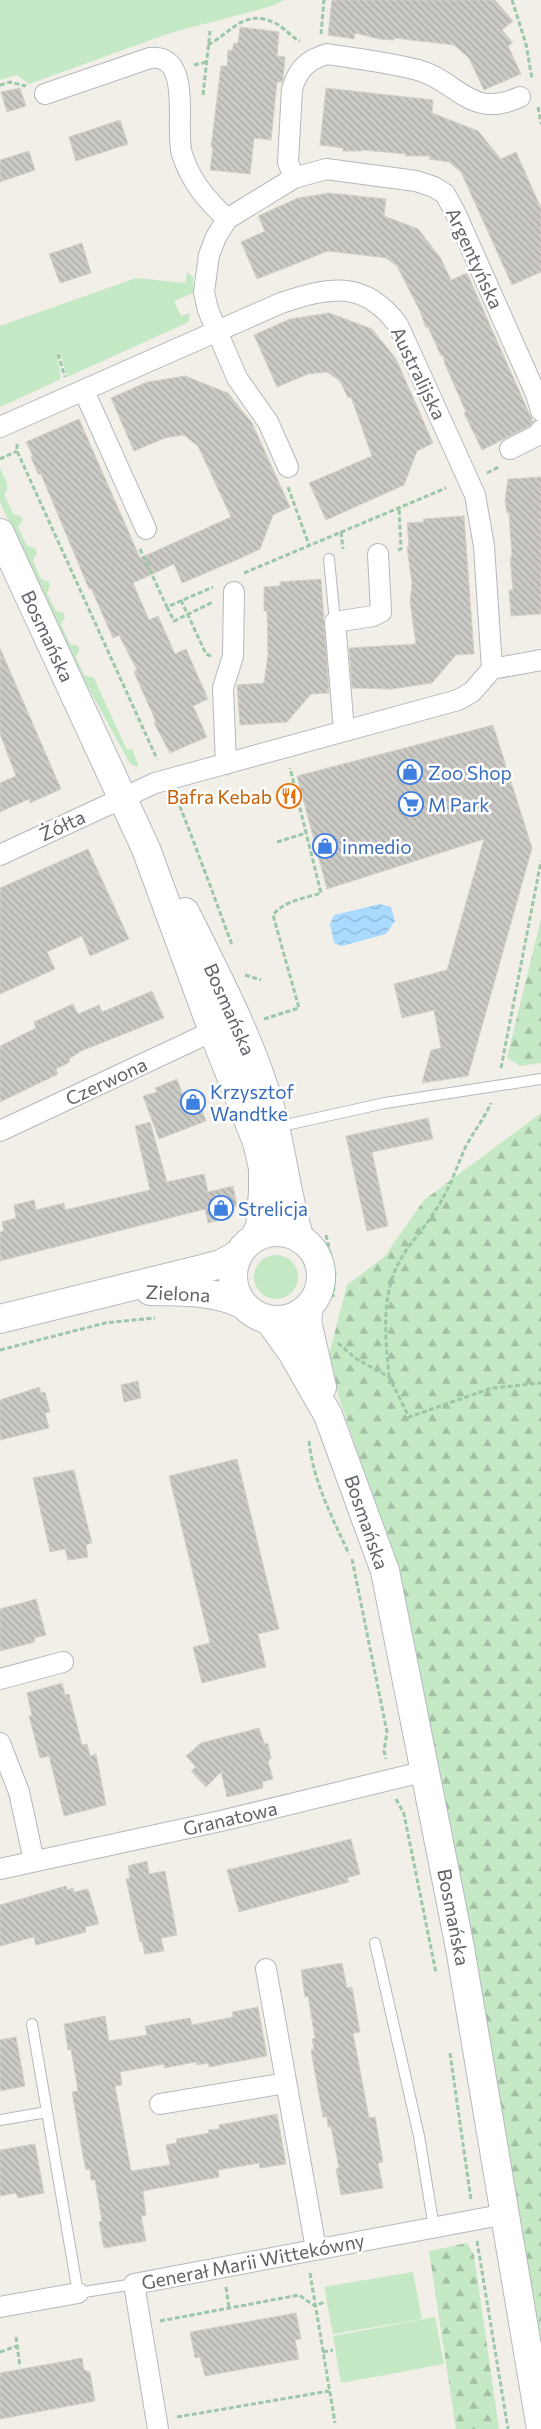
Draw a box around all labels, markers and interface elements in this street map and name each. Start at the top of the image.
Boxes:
street label: Argentyńska [442,204,508,312]
street label: Australijska [387,323,451,423]
street label: Bosmańska [17,587,79,685]
shop icon: Zoo Shop [397,759,423,785]
place label: Zoo Shop [428,761,512,784]
restaurant icon: Bafra Kebab [276,783,302,809]
place label: Bafra Kebab [167,785,272,808]
supermarket icon: M Park [398,791,424,817]
place label: M Park [428,793,490,816]
street label: Żółta [36,805,88,845]
shop icon: inmedio [312,833,338,859]
place label: inmedio [342,835,412,858]
street label: Bosmańska [199,959,261,1059]
street label: Czerwona [62,1052,150,1110]
place label: Krzysztof Wandtke [210,1080,294,1125]
shop icon: Krzysztof Wandtke [180,1089,206,1115]
shop icon: Strelicja [208,1195,234,1221]
place label: Strelicja [238,1197,308,1220]
street label: Zielona [145,1280,211,1306]
street label: Bosmańska [340,1472,394,1572]
street label: Granatowa [181,1796,279,1840]
street label: Bosmańska [433,1867,475,1967]
street label: Generał Marii Wittekówny [139,2228,367,2294]

